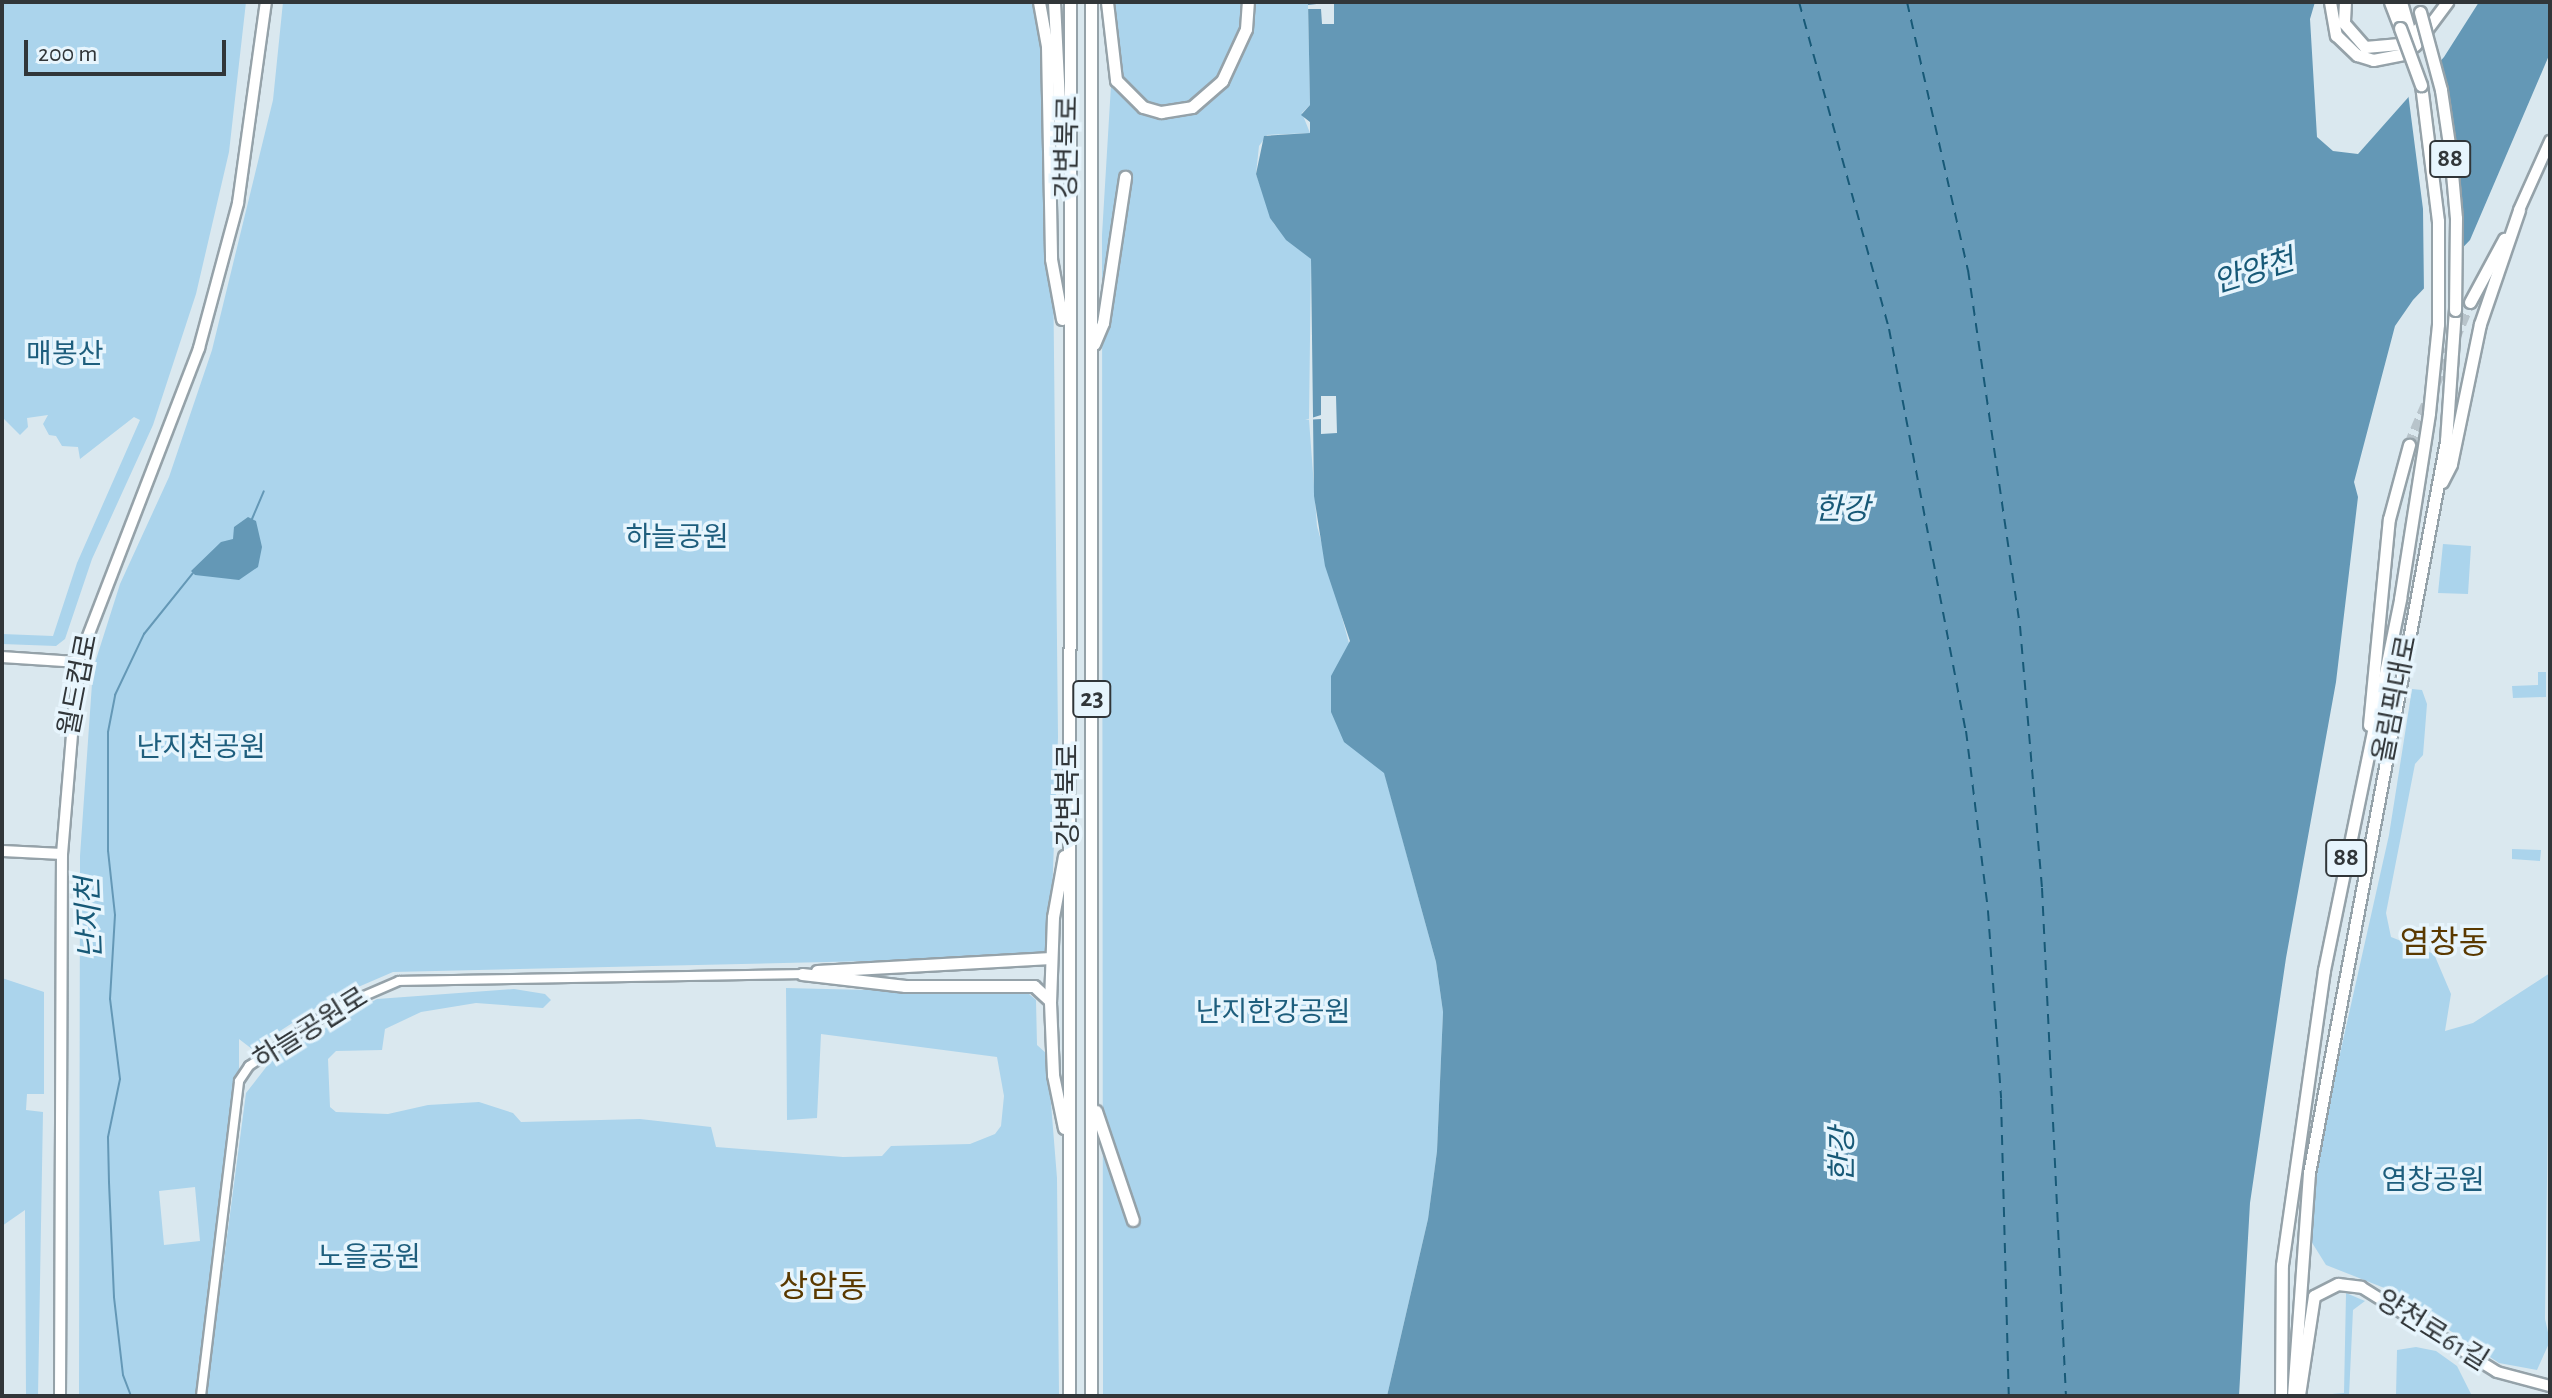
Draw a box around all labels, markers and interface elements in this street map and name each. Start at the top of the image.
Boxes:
scale bar [28,24,230,74]
text: 200 m [38,42,97,66]
street label: 강변북로 [1050,95,1086,199]
road number: 88 [2428,137,2472,181]
water label: 안양천 [2209,243,2299,301]
park label: 매봉산 [26,338,104,372]
water label: 한강 [1814,492,1870,528]
park label: 하늘공원 [625,521,729,555]
street label: 월드컵로 [53,631,105,739]
street label: 올림픽대로 [2367,633,2425,765]
road number: 23 [1072,677,1112,721]
park label: 난지천공원 [137,731,265,765]
street label: 강변북로 [1052,743,1086,847]
road number: 88 [2324,836,2368,880]
water label: 난지천 [71,876,109,960]
district label: 염창동 [2400,924,2488,962]
street label: 하늘공원로 [247,981,375,1077]
park label: 난지한강공원 [1196,996,1350,1030]
water label: 한강 [1825,1127,1861,1183]
park label: 염창공원 [2381,1164,2485,1198]
park label: 노을공원 [317,1241,421,1275]
district label: 상암동 [779,1268,867,1306]
street label: 양천로61길 [2370,1283,2494,1379]

